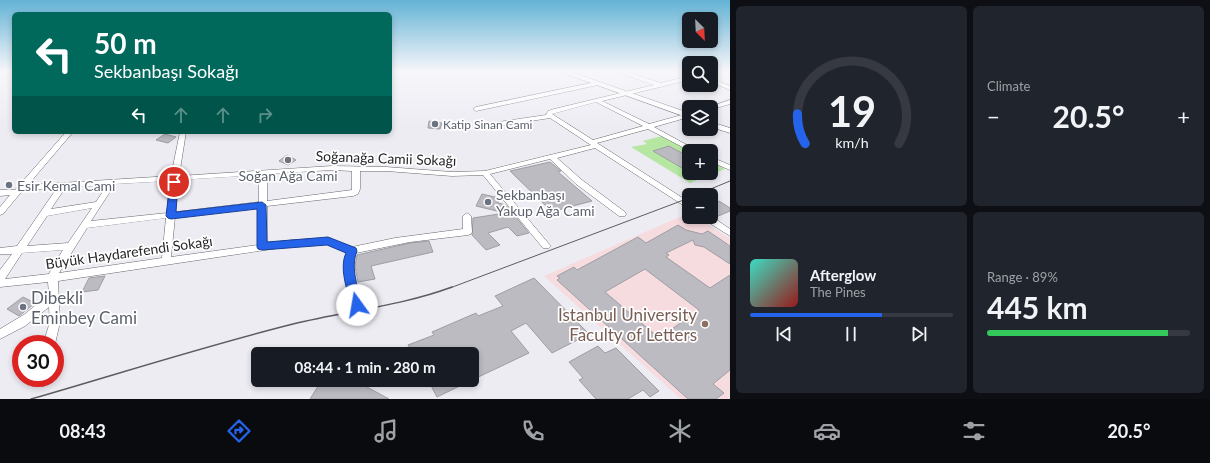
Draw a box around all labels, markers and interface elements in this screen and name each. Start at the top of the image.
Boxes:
north arrow [682,12,718,48]
map controls [682,12,718,224]
text: 50 m [94,26,157,60]
icon: left [28,28,80,80]
button: search [682,56,718,92]
text: Sekbanbaşı Sokağı [94,60,239,82]
text: Climate [987,78,1030,94]
text: 19 [827,86,876,136]
text: 20.5° [1053,98,1124,134]
button: layers [682,100,718,136]
text: − [987,103,1000,130]
text: + [1177,103,1190,130]
icon: left [128,104,150,126]
icon: ahead [170,104,192,126]
icon: ahead [212,104,234,126]
icon: right [254,104,276,126]
place label: Katip Sinan Cami [443,117,533,132]
marker: Katip Sinan Cami [430,119,440,129]
text: km/h [835,133,868,150]
button: + [682,144,718,180]
street label: Soğanağa Camii Sokağı [315,147,457,169]
marker: Soğan Ağa Cami [283,155,293,165]
pin [157,165,191,199]
place label: Soğan Ağa Cami [238,167,338,184]
icon: arrive [163,171,185,193]
place label: Esir Kemal Cami [17,177,115,194]
marker: Esir Kemal Cami [4,180,14,190]
place label: Sekbanbaşı Yakup Ağa Cami [496,186,595,219]
button: − [682,188,718,224]
marker: Sekbanbaşı Yakup Ağa Cami [483,197,493,207]
street label: Büyük Haydarefendi Sokağı [44,232,214,272]
text: Afterglow [810,266,876,284]
text: Range · 89% [987,269,1058,285]
position arrow [336,284,378,326]
text: The Pines [810,284,866,300]
place label: Dibekli Eminbey Cami [31,287,137,328]
text: 445 km [987,289,1088,325]
marker: Dibekli Eminbey Cami [18,302,28,312]
place label: Istanbul University Faculty of Letters [558,304,697,345]
marker: Istanbul University Faculty of Letters [700,319,710,329]
icon: previous [773,323,795,345]
icon: pause [840,323,862,345]
icon: next [908,323,930,345]
speed limit sign: 30 [12,335,64,387]
text: 08:44 · 1 min · 280 m [295,358,435,376]
icon: directions [225,417,253,445]
icon: music [372,417,400,445]
icon: phone [519,417,547,445]
icon: climate [666,417,694,445]
icon: car [813,417,841,445]
icon: filters [960,417,988,445]
text: 08:43 [60,420,106,442]
text: 20.5° [1107,420,1150,442]

